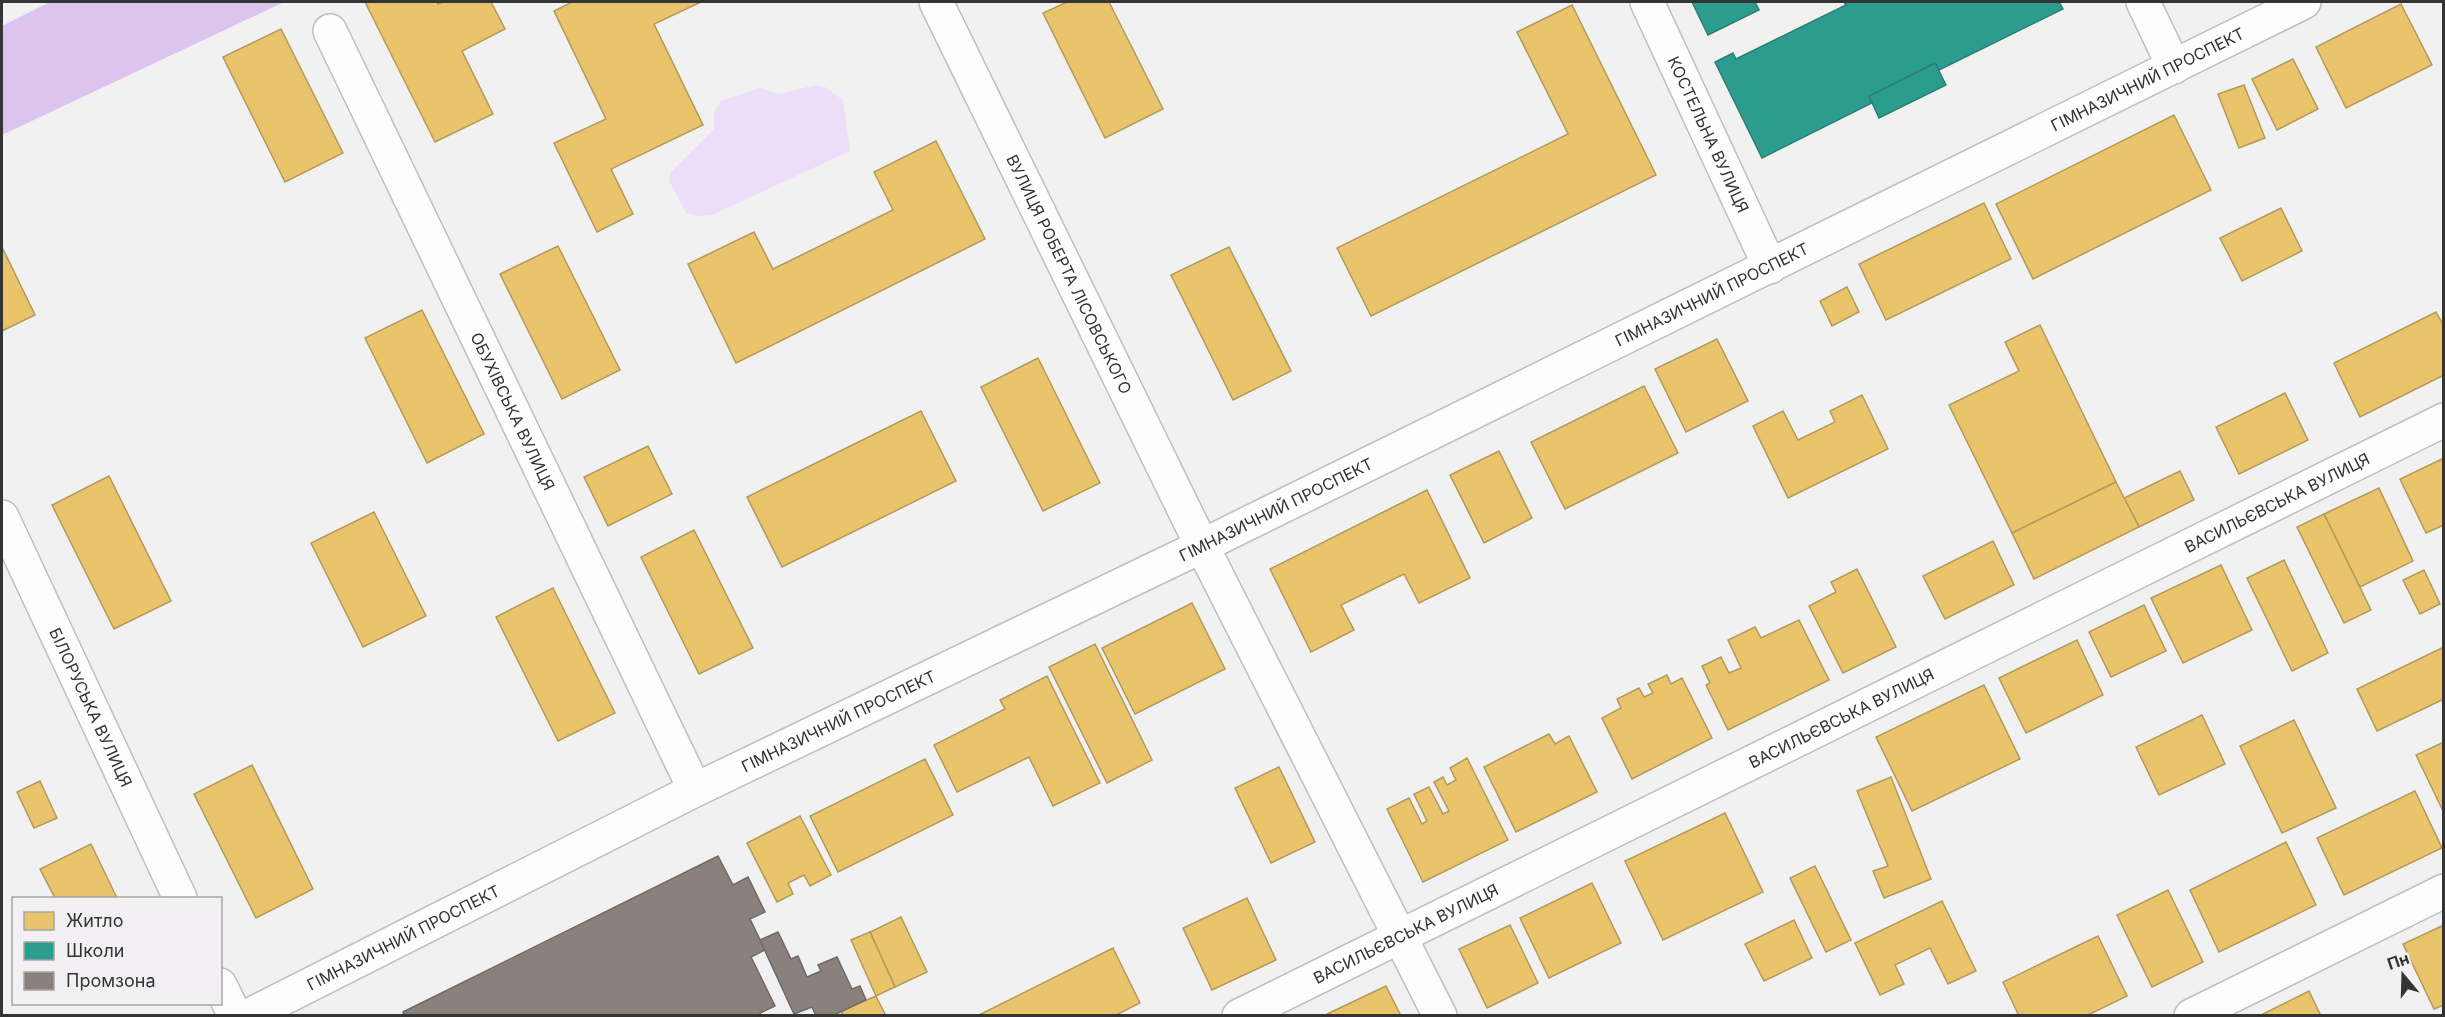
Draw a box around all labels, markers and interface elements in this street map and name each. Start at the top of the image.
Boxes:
street label: ГІМНАЗИЧНИЙ ПРОСПЕКТ [2047,23,2248,135]
street label: КОСТЕЛЬНА ВУЛИЦЯ [1664,53,1753,216]
street label: ВУЛИЦЯ РОБЕРТА ЛІСОВСЬКОГО [1002,151,1136,397]
street label: ГІМНАЗИЧНИЙ ПРОСПЕКТ [1612,238,1812,351]
street label: ОБУХІВСЬКА ВУЛИЦЯ [466,329,559,494]
street label: ВАСИЛЬЄВСЬКА ВУЛИЦЯ [2181,448,2373,557]
street label: ГІМНАЗИЧНИЙ ПРОСПЕКТ [1176,453,1376,565]
street label: БІЛОРУСЬКА ВУЛИЦЯ [45,625,137,790]
street label: ВАСИЛЬЄВСЬКА ВУЛИЦЯ [1745,664,1937,772]
street label: ГІМНАЗИЧНИЙ ПРОСПЕКТ [738,666,939,776]
street label: ВАСИЛЬЄВСЬКА ВУЛИЦЯ [1310,879,1502,988]
street label: ГІМНАЗИЧНИЙ ПРОСПЕКТ [304,880,503,995]
legend [12,897,222,1005]
text: Житло [66,910,123,931]
text: Школи [66,940,124,961]
north arrow [2373,945,2433,1005]
text: Пн [2384,948,2412,974]
text: Промзона [66,970,156,991]

